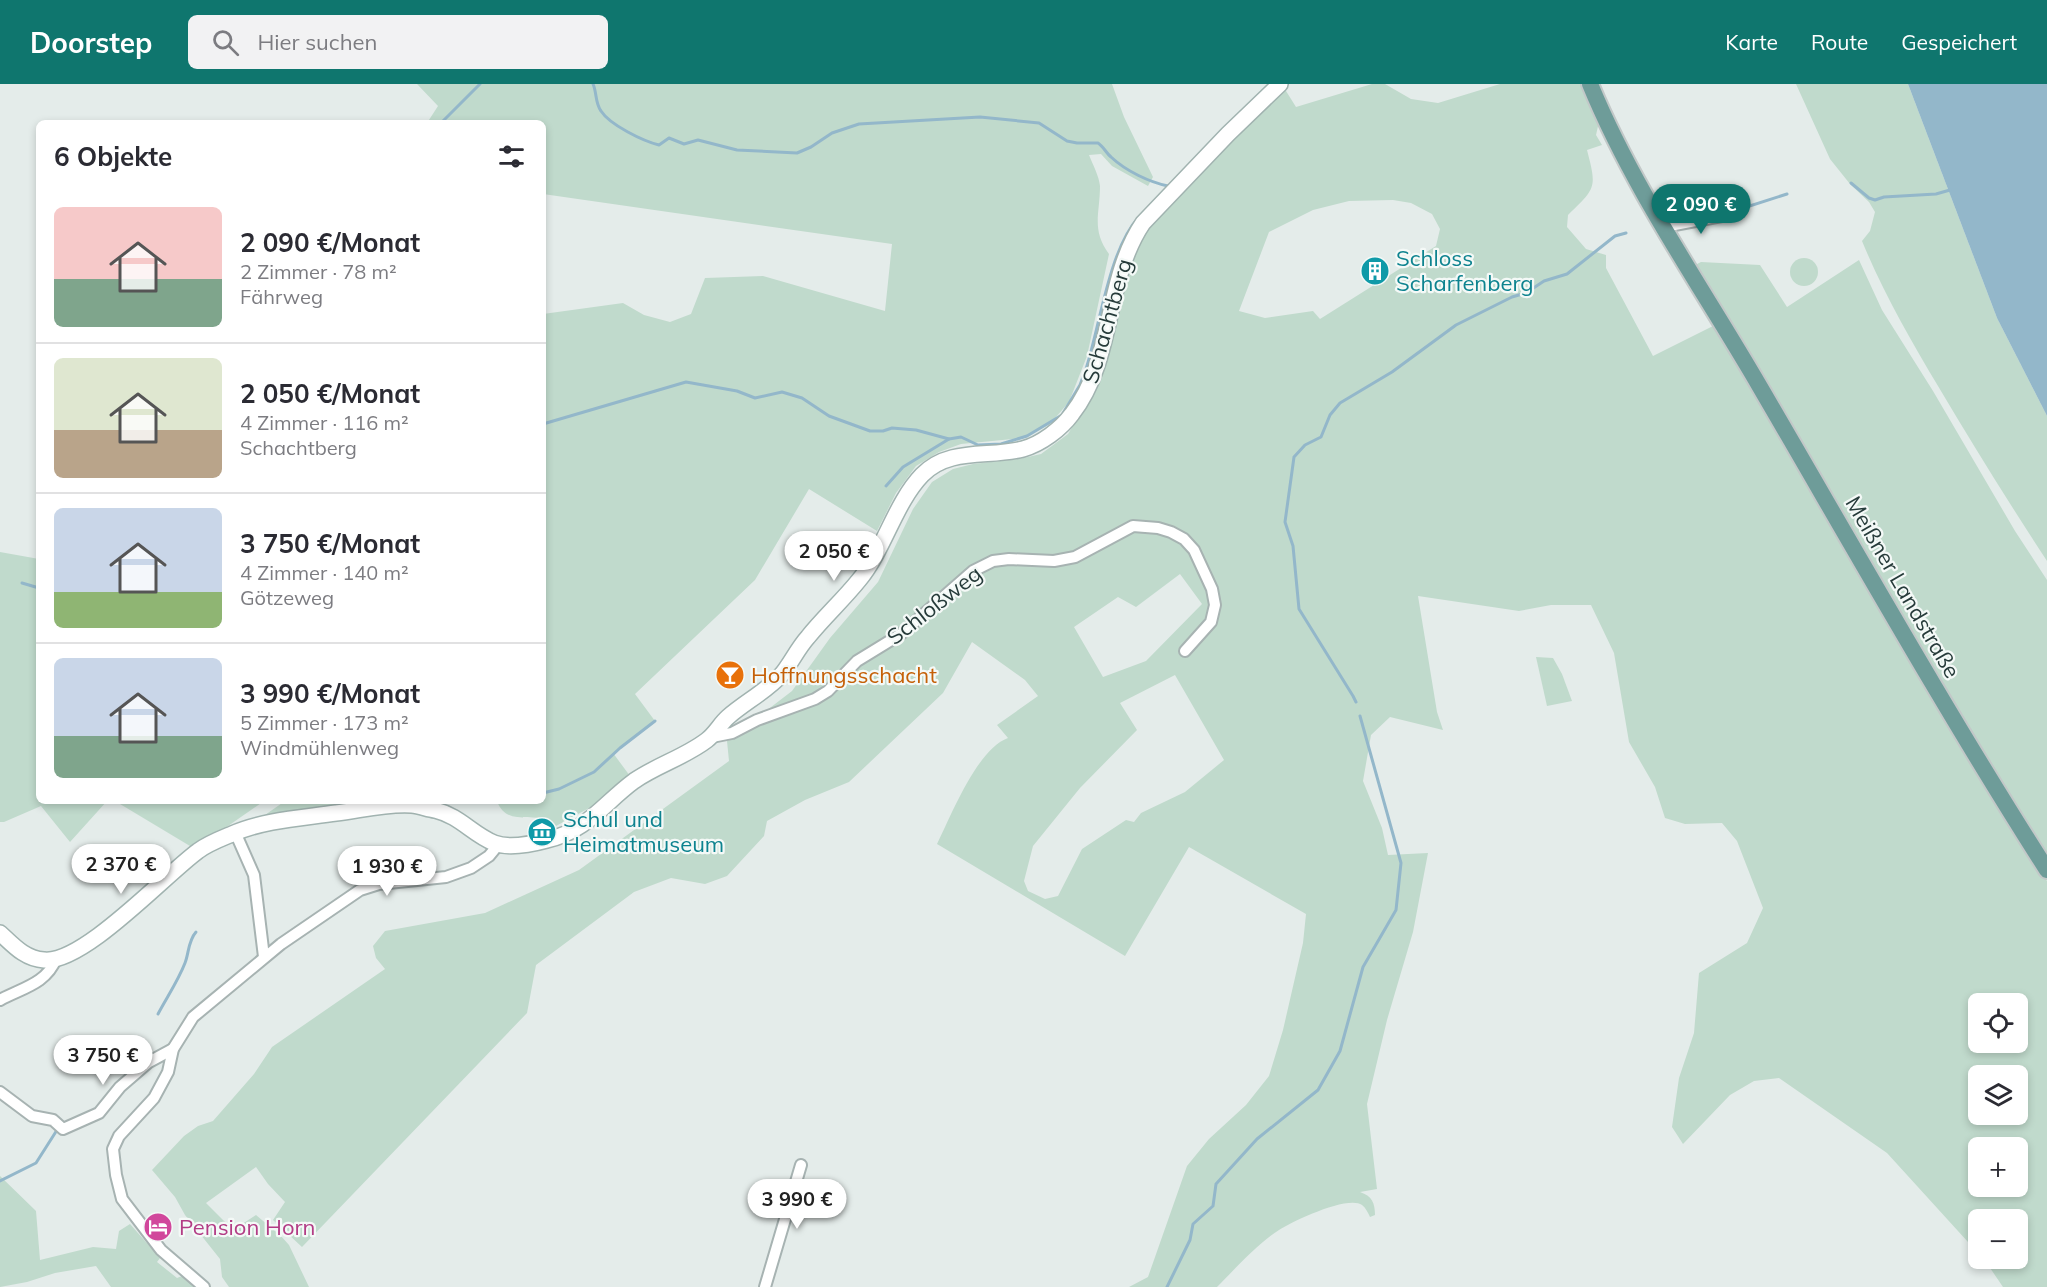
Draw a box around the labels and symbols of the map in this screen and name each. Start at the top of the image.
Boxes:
pin: 2 090 € [1646,184,1756,235]
place label: Schloss Scharfenberg [1396,244,1534,297]
street label: Schachtberg [1076,255,1138,387]
building icon: Schloss Scharfenberg [1359,255,1391,287]
street label: Meißner Landstraße [1840,491,1966,683]
pin: 2 050 € [779,531,889,582]
street label: Schloßweg [881,559,987,651]
bar icon: Hoffnungsschacht [714,659,746,691]
place label: Hoffnungsschacht [751,661,937,689]
place label: Schul und Heimatmuseum [563,805,724,858]
museum icon: Schul und Heimatmuseum [526,816,558,848]
pin: 2 370 € [66,844,176,895]
pin: 1 930 € [332,846,442,897]
pin: 3 750 € [48,1035,158,1086]
pin: 3 990 € [742,1179,852,1230]
hotel icon: Pension Horn [142,1211,174,1243]
place label: Pension Horn [179,1213,315,1241]

